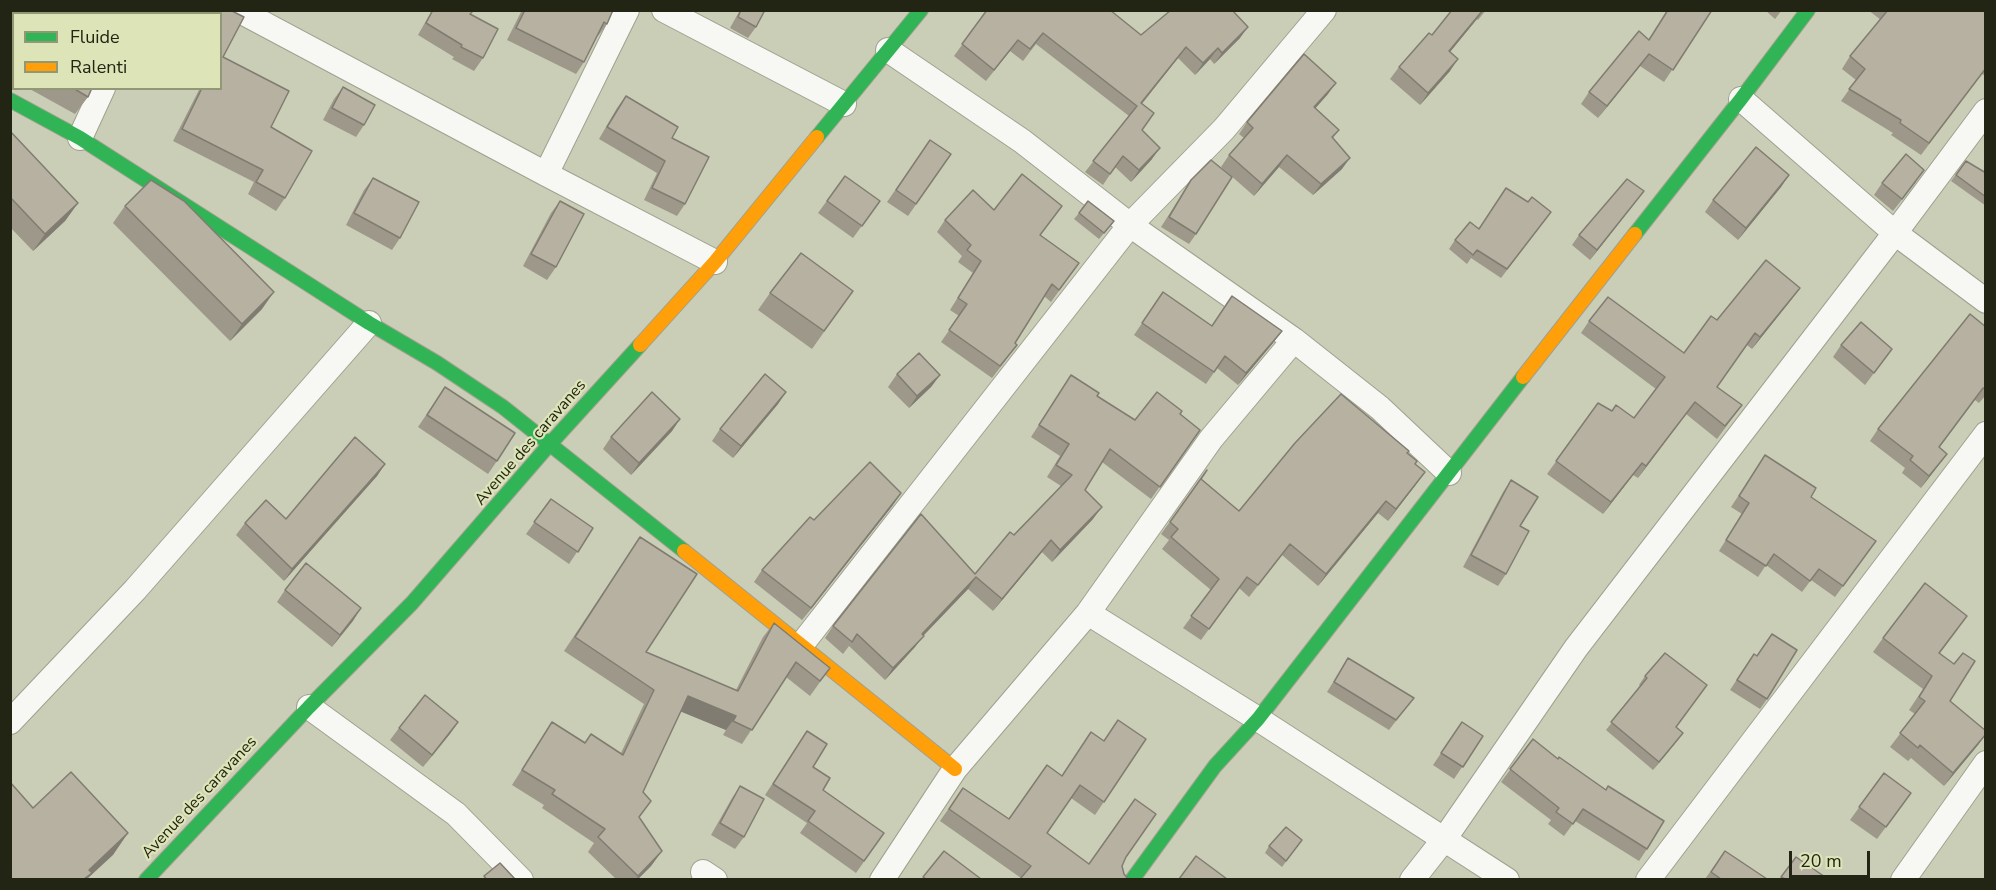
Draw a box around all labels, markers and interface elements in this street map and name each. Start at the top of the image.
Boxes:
legend [12,12,222,90]
text: Fluide [70,25,120,49]
text: Ralenti [70,55,127,79]
street label: Avenue des caravanes [471,376,591,510]
street label: Avenue des caravanes [138,733,262,863]
scale bar [1792,839,1873,877]
text: 20 m [1800,849,1842,873]

